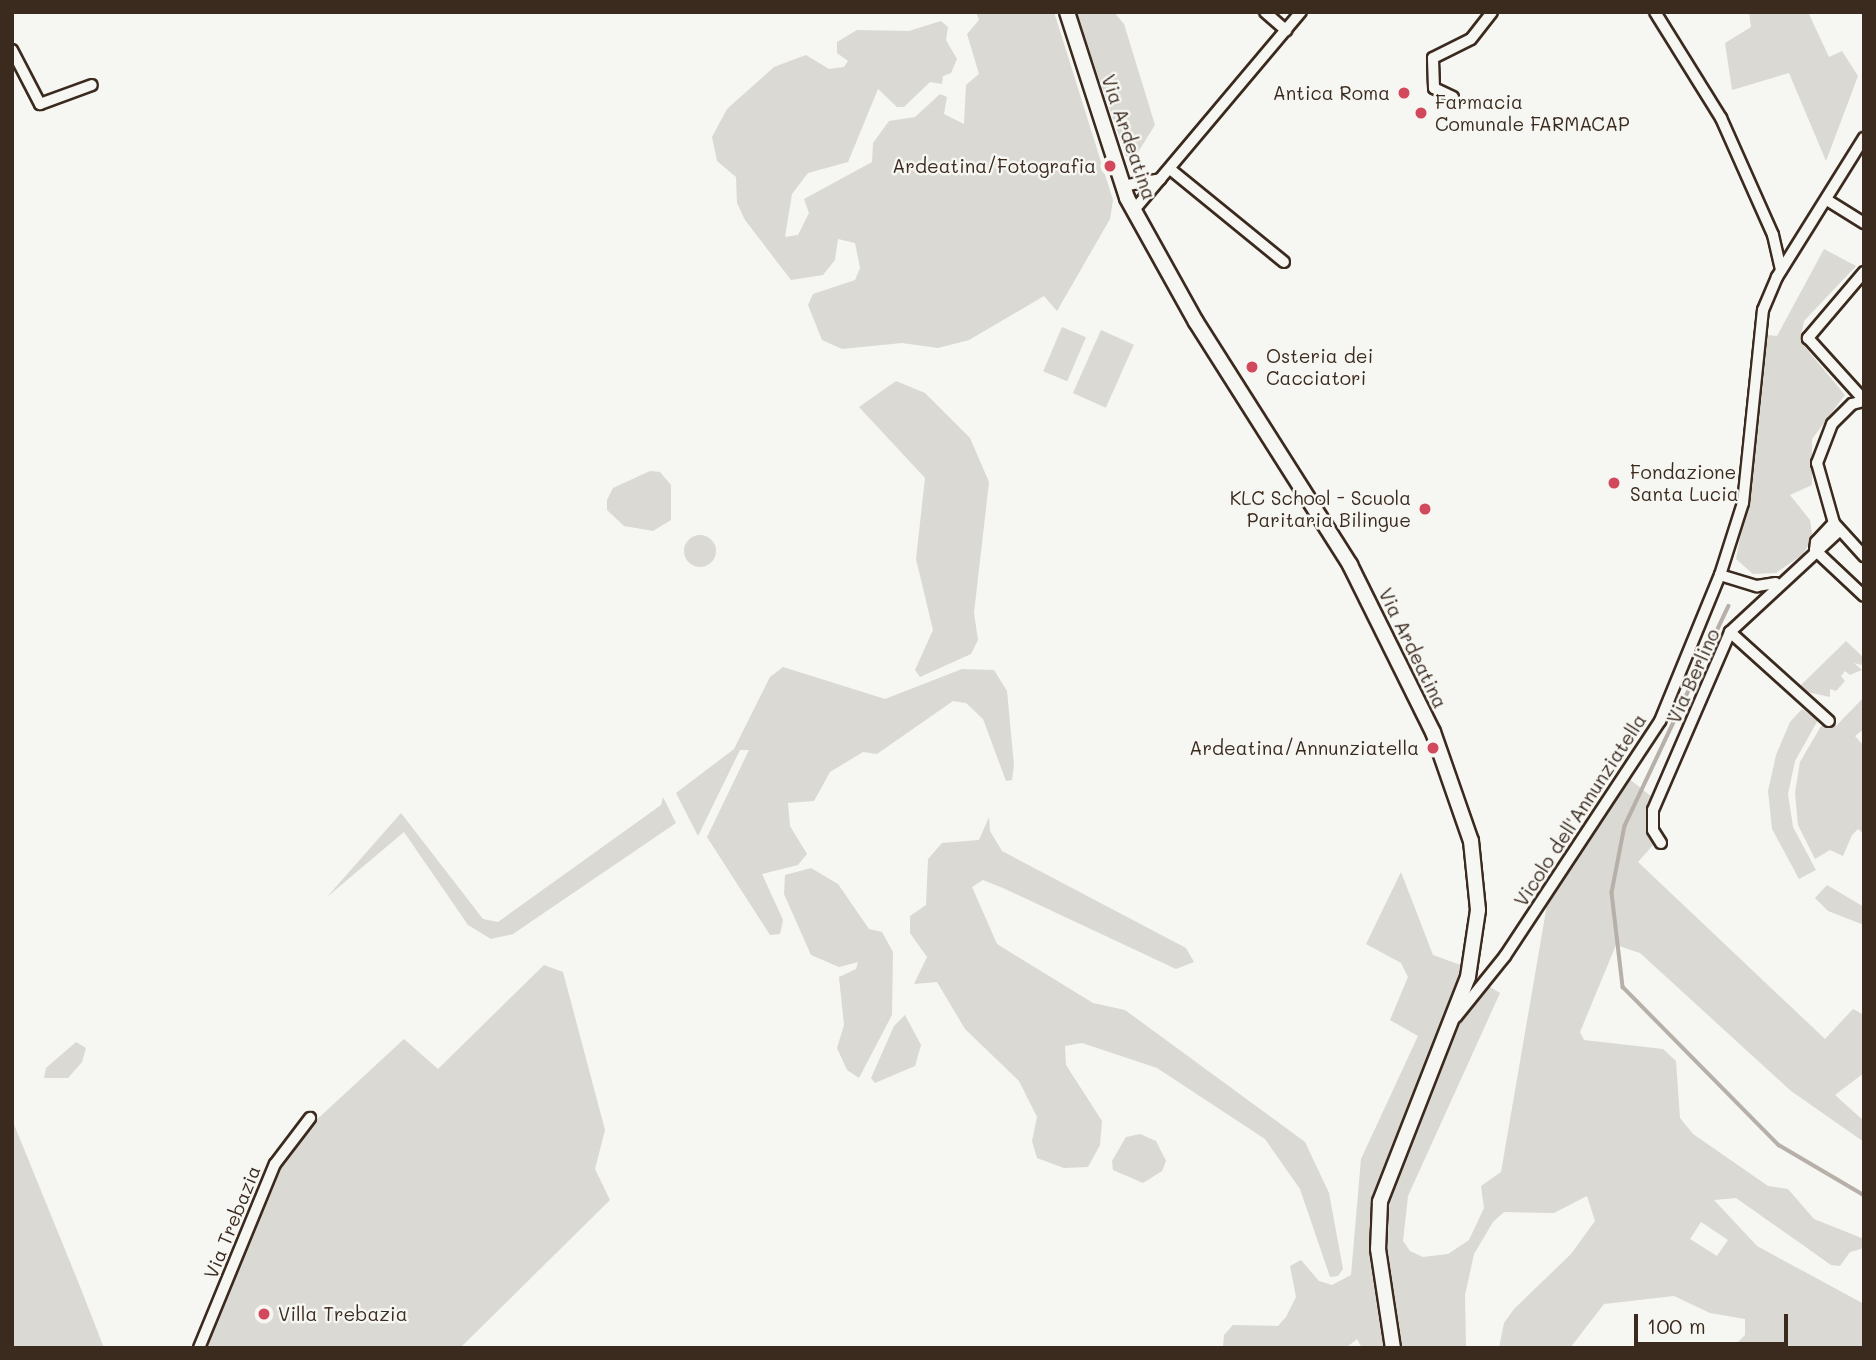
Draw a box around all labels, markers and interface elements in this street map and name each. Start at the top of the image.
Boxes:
street label: Via Ardeatina [1097,71,1161,203]
place label: Antica Roma [1273,82,1390,104]
marker: Antica Roma [1396,85,1412,101]
place label: Farmacia Comunale FARMACAP [1435,91,1630,135]
marker: Farmacia Comunale FARMACAP [1413,105,1429,121]
place label: Ardeatina/Fotografia [892,155,1096,177]
marker: Ardeatina/Fotografia [1102,158,1118,174]
place label: Osteria dei Cacciatori [1266,345,1373,389]
marker: Osteria dei Cacciatori [1244,359,1260,375]
place label: Fondazione Santa Lucia [1630,461,1739,505]
marker: Fondazione Santa Lucia [1604,473,1624,493]
place label: KLC School - Scuola Paritaria Bilingue [1230,487,1411,531]
marker: KLC School - Scuola Paritaria Bilingue [1417,501,1433,517]
street label: Via Ardeatina [1374,584,1452,712]
street label: Via Berlino [1662,625,1724,727]
street label: Vicolo dell'Annunziatella [1509,709,1651,911]
place label: Ardeatina/Annunziatella [1189,737,1419,759]
marker: Ardeatina/Annunziatella [1425,740,1441,756]
street label: Via Trebazia [199,1162,265,1282]
scale bar [1638,1300,1792,1344]
place label: Villa Trebazia [278,1303,408,1325]
marker: Villa Trebazia [256,1306,272,1322]
text: 100 m [1647,1312,1706,1339]

